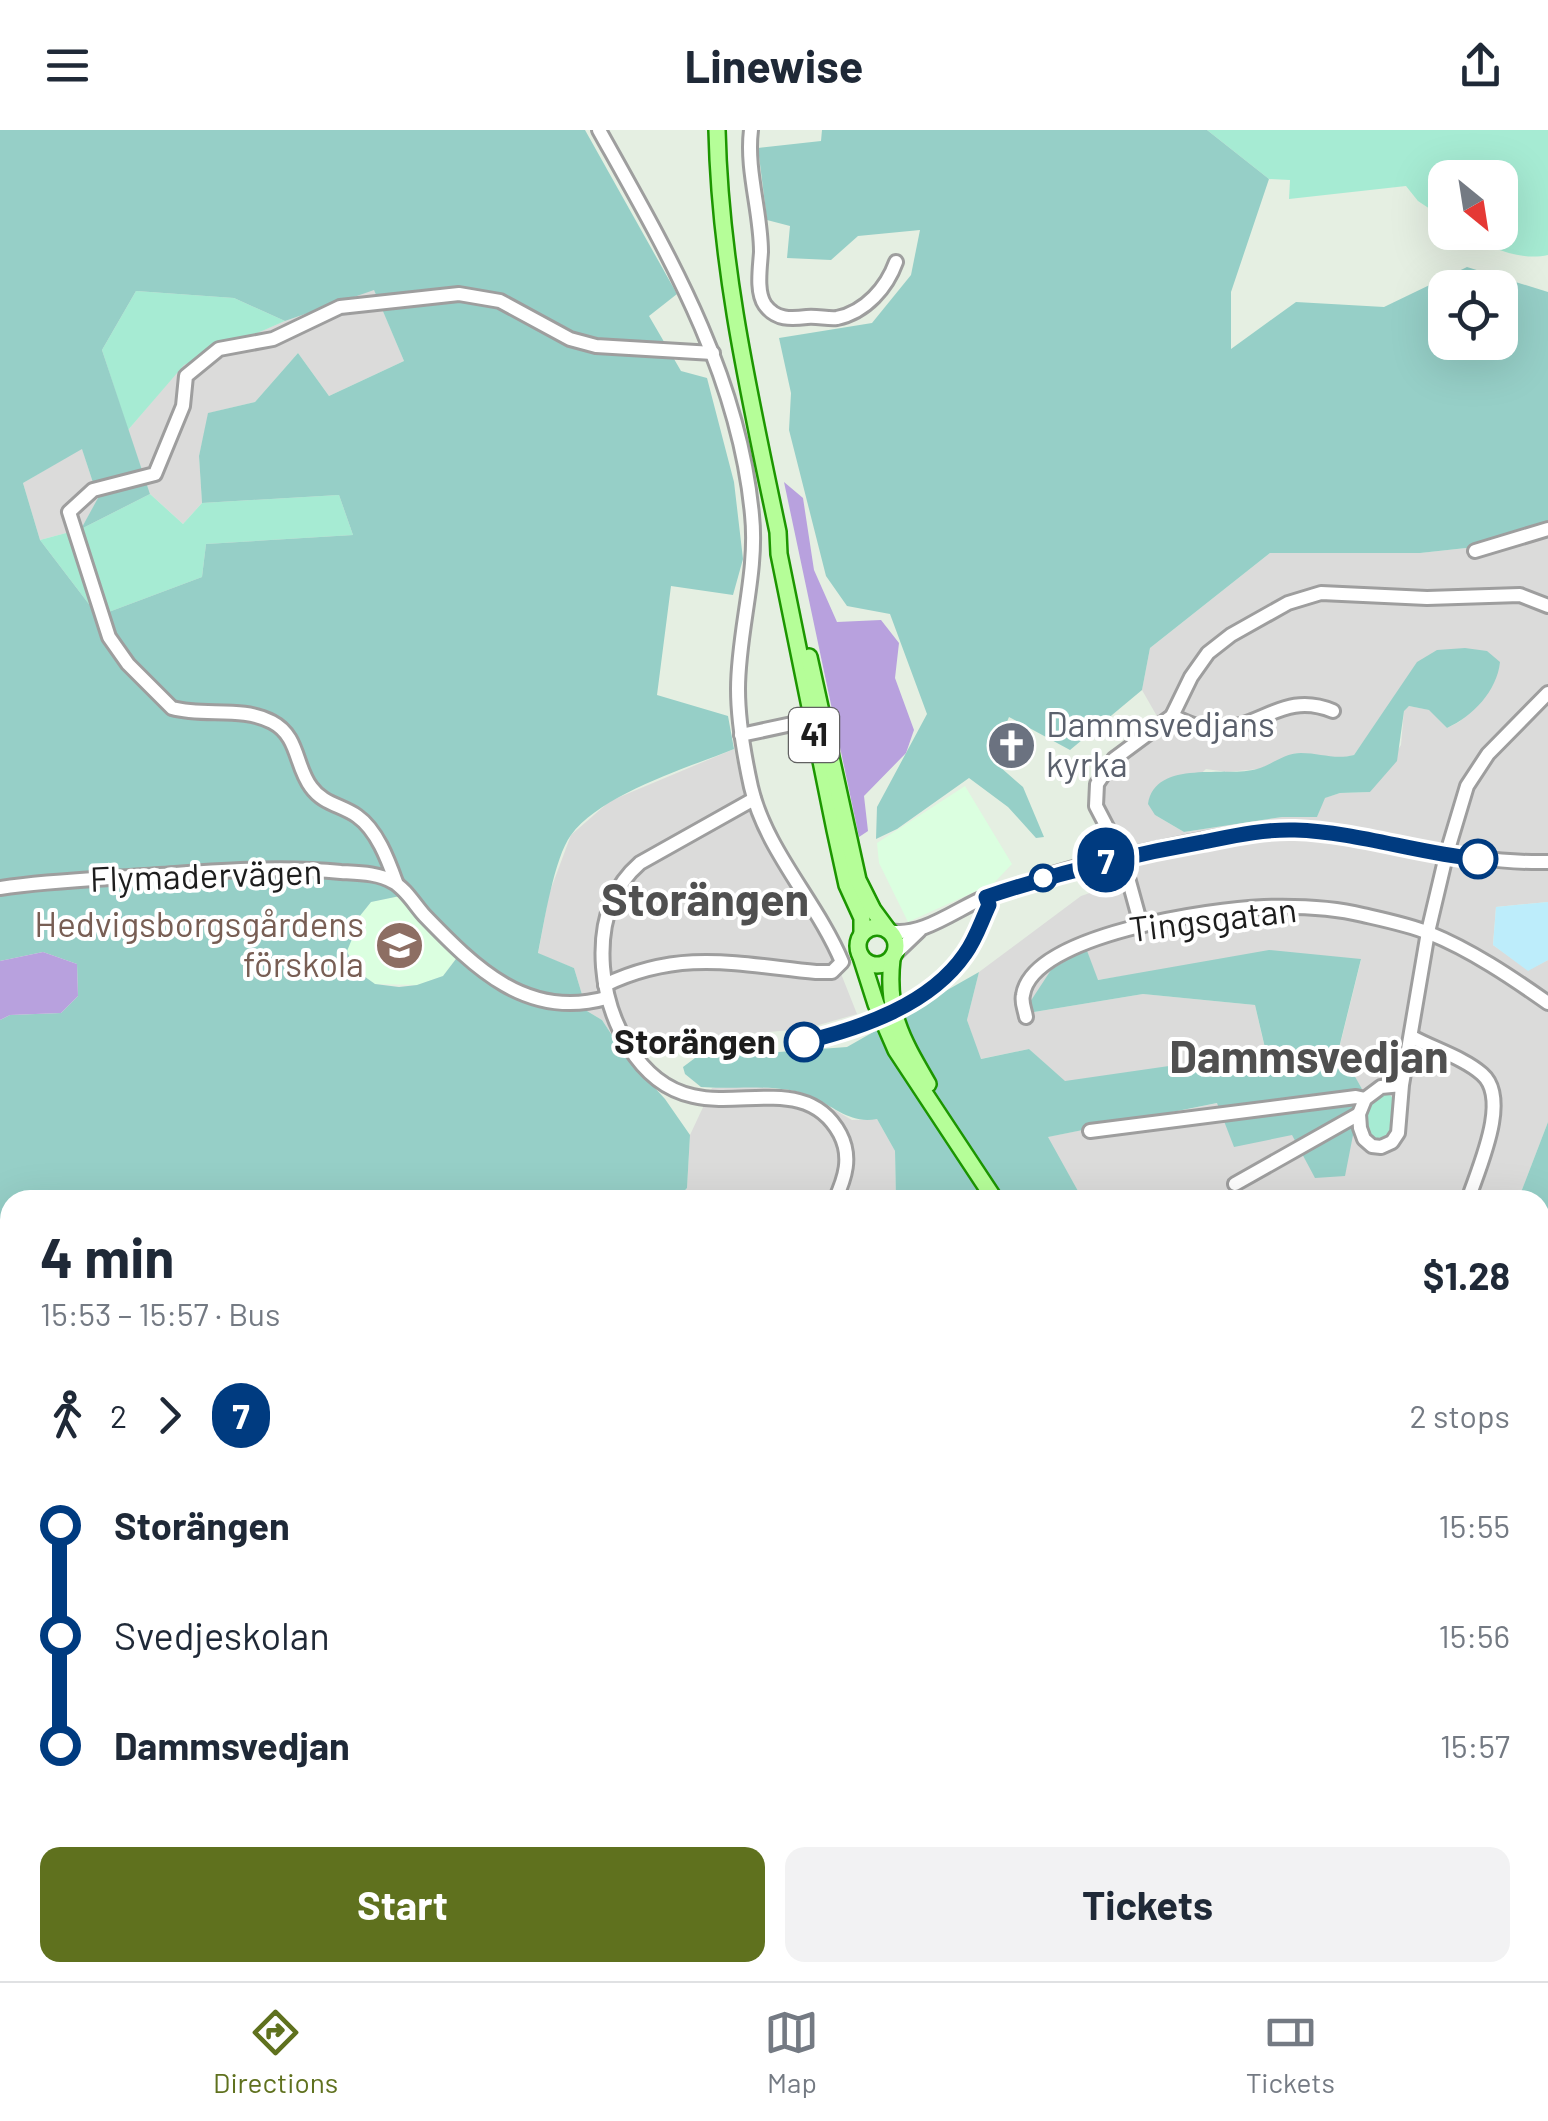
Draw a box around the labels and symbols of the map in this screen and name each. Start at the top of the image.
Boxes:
north arrow [1428,160,1518,250]
place label: Dammsvedjans kyrka [1046,702,1275,784]
road number: 41 [789,708,839,762]
church icon: Dammsvedjans kyrka [985,719,1037,771]
line badge: 7 [1074,828,1138,892]
unlabelled marker [1459,840,1497,878]
street label: Flymadervägen [89,849,323,899]
unlabelled marker [1030,865,1056,891]
district label: Storängen [601,871,809,926]
street label: Tingsgatan [1127,887,1299,949]
place label: Hedvigsborgsgårdens förskola [34,902,364,984]
school or university icon: Hedvigsborgsgårdens förskola [373,919,425,971]
place label: Storängen [614,1019,776,1061]
marker: Storängen [785,1023,823,1061]
district label: Dammsvedjan [1169,1028,1449,1083]

